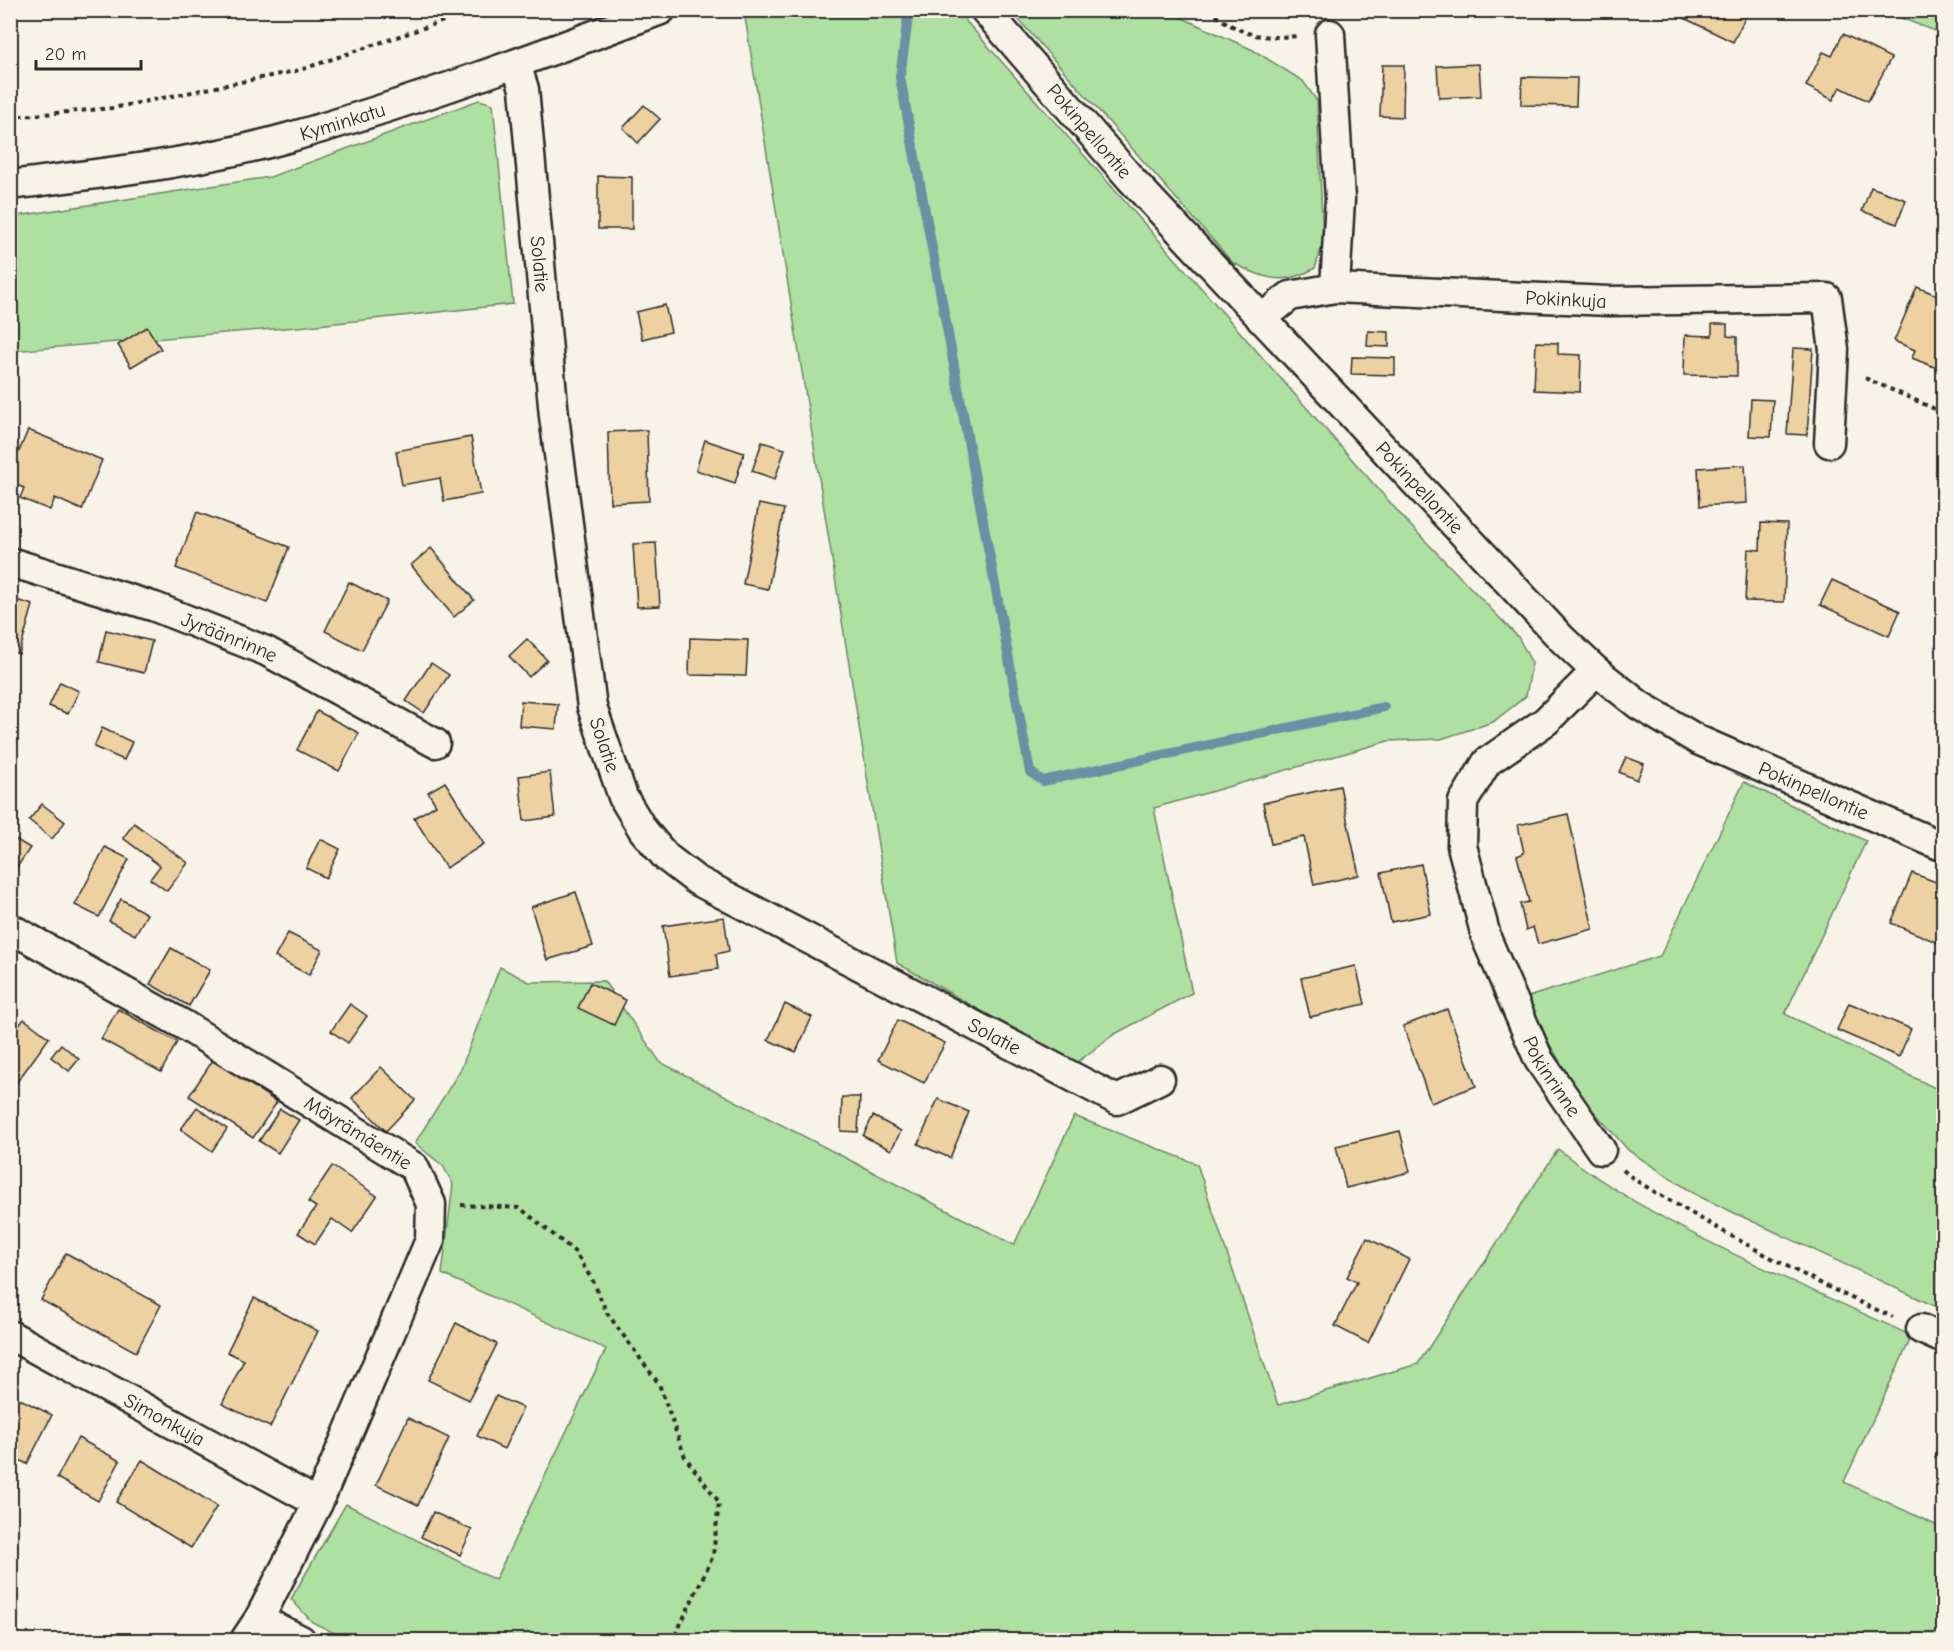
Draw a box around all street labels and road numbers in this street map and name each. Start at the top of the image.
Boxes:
street label: Pokinpellontie [1042,79,1137,183]
street label: Kyminkatu [297,97,388,145]
street label: Solatie [526,235,554,293]
street label: Pokinkuja [1525,286,1607,312]
street label: Pokinpellontie [1371,437,1469,538]
street label: Jyräänrinne [178,607,282,667]
street label: Solatie [585,714,625,775]
street label: Pokinpellontie [1755,756,1872,824]
street label: Solatie [964,1013,1025,1059]
street label: Pokinrinne [1519,1033,1586,1121]
street label: Mäyrämäentie [300,1091,416,1174]
street label: Simonkuja [120,1388,209,1451]

